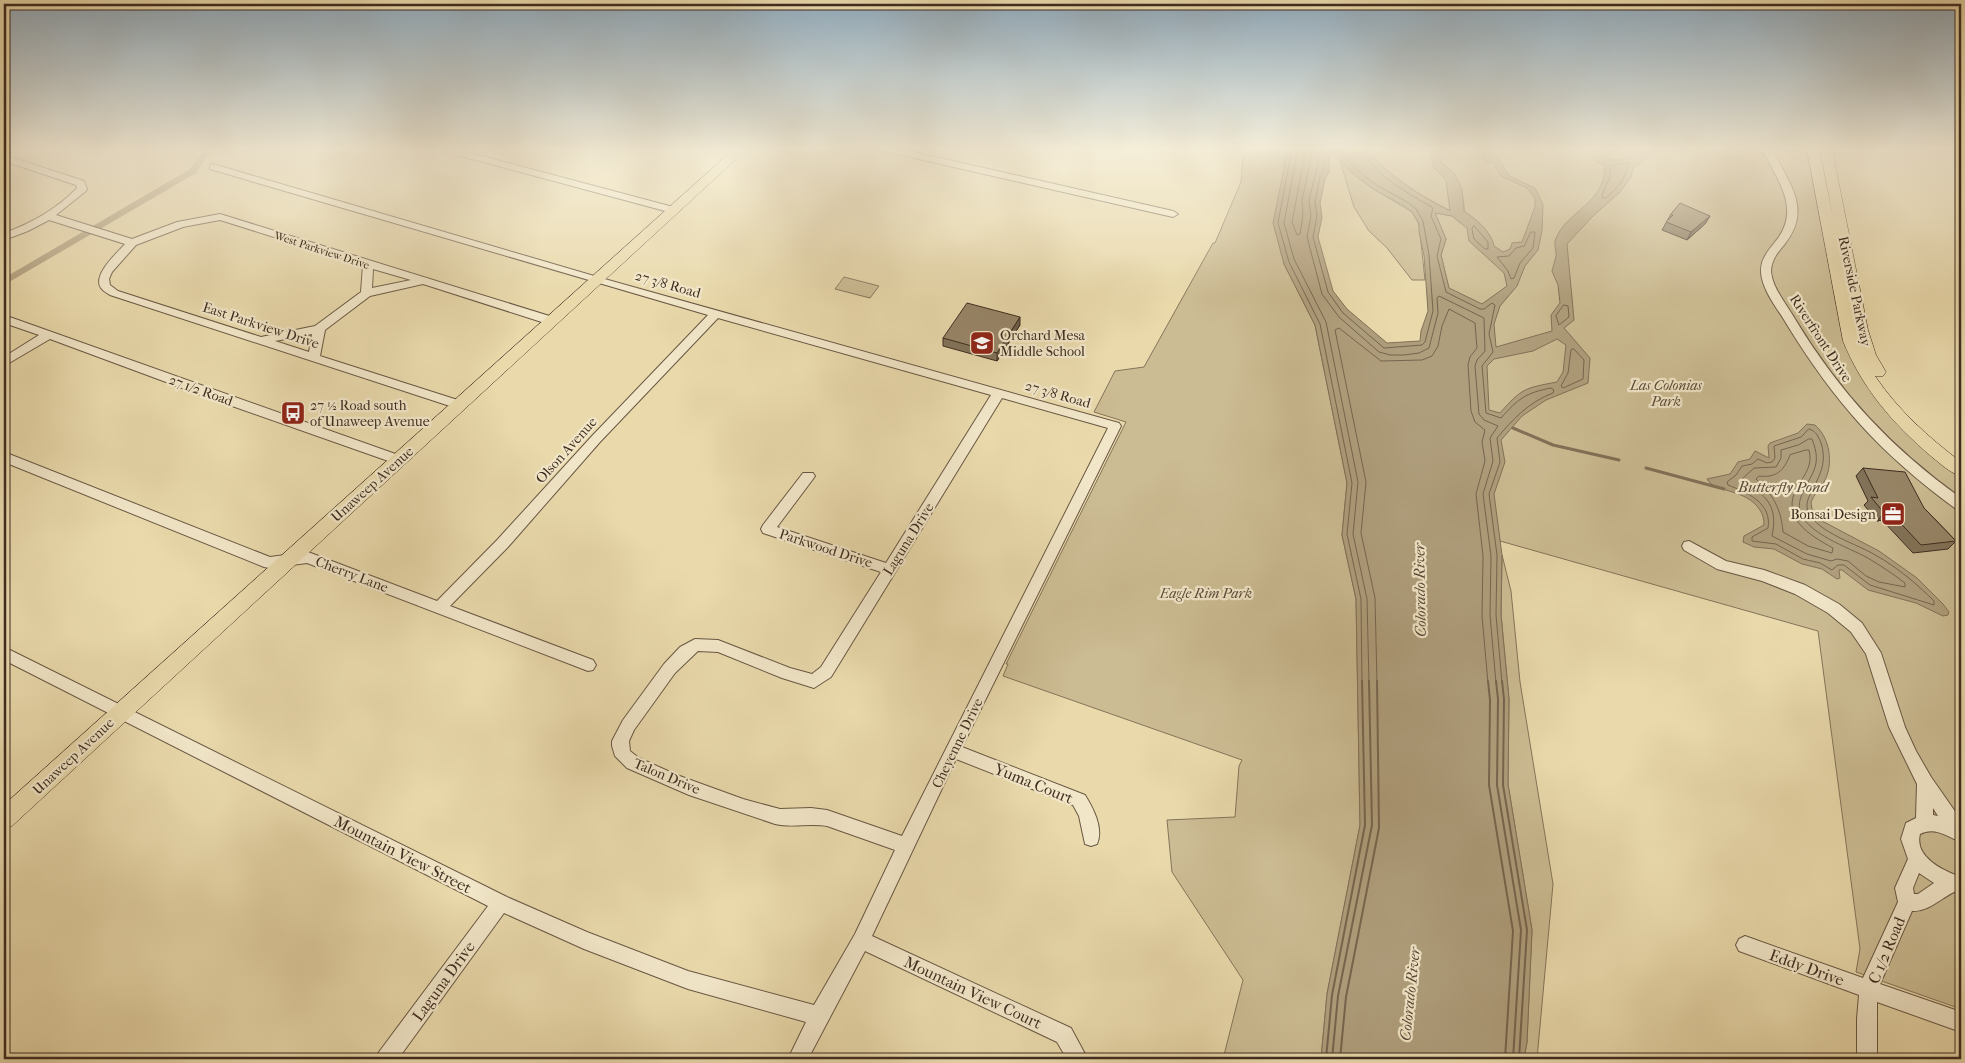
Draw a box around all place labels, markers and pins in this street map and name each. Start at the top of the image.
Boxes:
place label: Orchard Mesa Middle School [1000,327,1086,360]
school or university icon: Orchard Mesa Middle School [969,330,995,356]
place label: 27 ½ Road south of Unaweep Avenue [310,397,430,430]
bus stop icon: 27 ½ Road south of Unaweep Avenue [280,400,306,426]
office icon: Bonsai Design [1880,501,1906,527]
place label: Bonsai Design [1790,506,1876,523]

